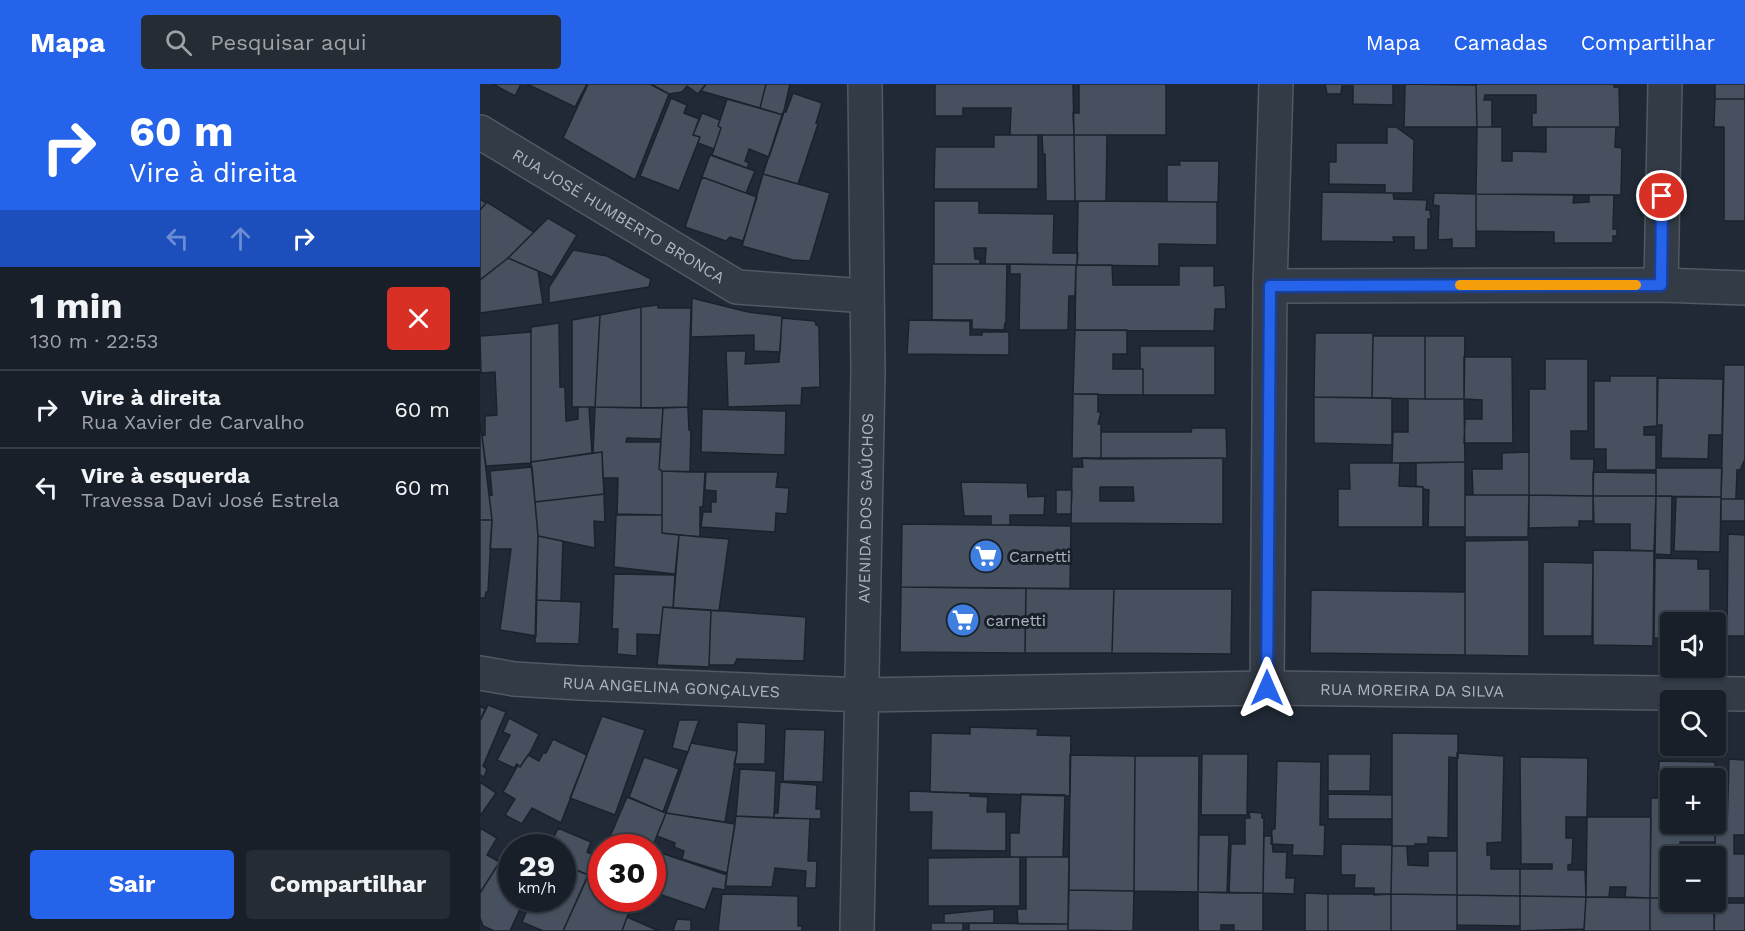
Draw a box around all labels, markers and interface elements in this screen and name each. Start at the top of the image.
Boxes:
search box [141,15,561,69]
text: Mapa [30,26,105,59]
icon: search [162,26,195,59]
text: Pesquisar aqui [210,30,367,55]
text: Mapa [1366,30,1420,55]
text: Camadas [1453,30,1548,55]
text: Compartilhar [1581,30,1715,55]
text: 60 m [129,107,233,156]
icon: right [30,108,108,186]
street label: RUA JOSÉ HUMBERTO BRONCA [509,144,729,287]
text: Vire à direita [129,157,297,189]
pin [1636,170,1687,221]
icon: arrive [1645,179,1678,212]
icon: left [161,222,194,255]
icon: ahead [224,222,257,255]
icon: right [287,222,320,255]
text: 1 min [30,285,122,327]
button: close [387,287,450,350]
text: 130 m · 22:53 [30,329,158,353]
text: Vire à direita [81,385,221,410]
icon: right [30,393,63,426]
text: 60 m [394,397,450,422]
text: Rua Xavier de Carvalho [81,410,305,434]
street label: AVENIDA DOS GAÚCHOS [854,413,877,604]
text: Vire à esquerda [81,463,250,488]
icon: left [30,471,63,504]
text: 60 m [394,475,450,500]
text: Travessa Davi José Estrela [81,488,339,512]
supermarket icon: Carnetti [968,538,1004,574]
place label: Carnetti [1009,547,1071,566]
supermarket icon: carnetti [945,602,981,638]
place label: carnetti [986,611,1046,630]
map controls [1660,612,1726,912]
button: sound [1660,612,1726,678]
position arrow [1235,656,1299,720]
street label: RUA ANGELINA GONÇALVES [562,672,780,701]
street label: RUA MOREIRA DA SILVA [1320,679,1504,700]
button: search [1660,690,1726,756]
button: + [1660,768,1726,834]
speed limit sign: 30 [588,834,666,912]
button: − [1660,846,1726,912]
text: 29 [519,848,555,883]
button: Sair [30,850,234,919]
button: Compartilhar [246,850,450,919]
text: km/h [518,879,556,897]

